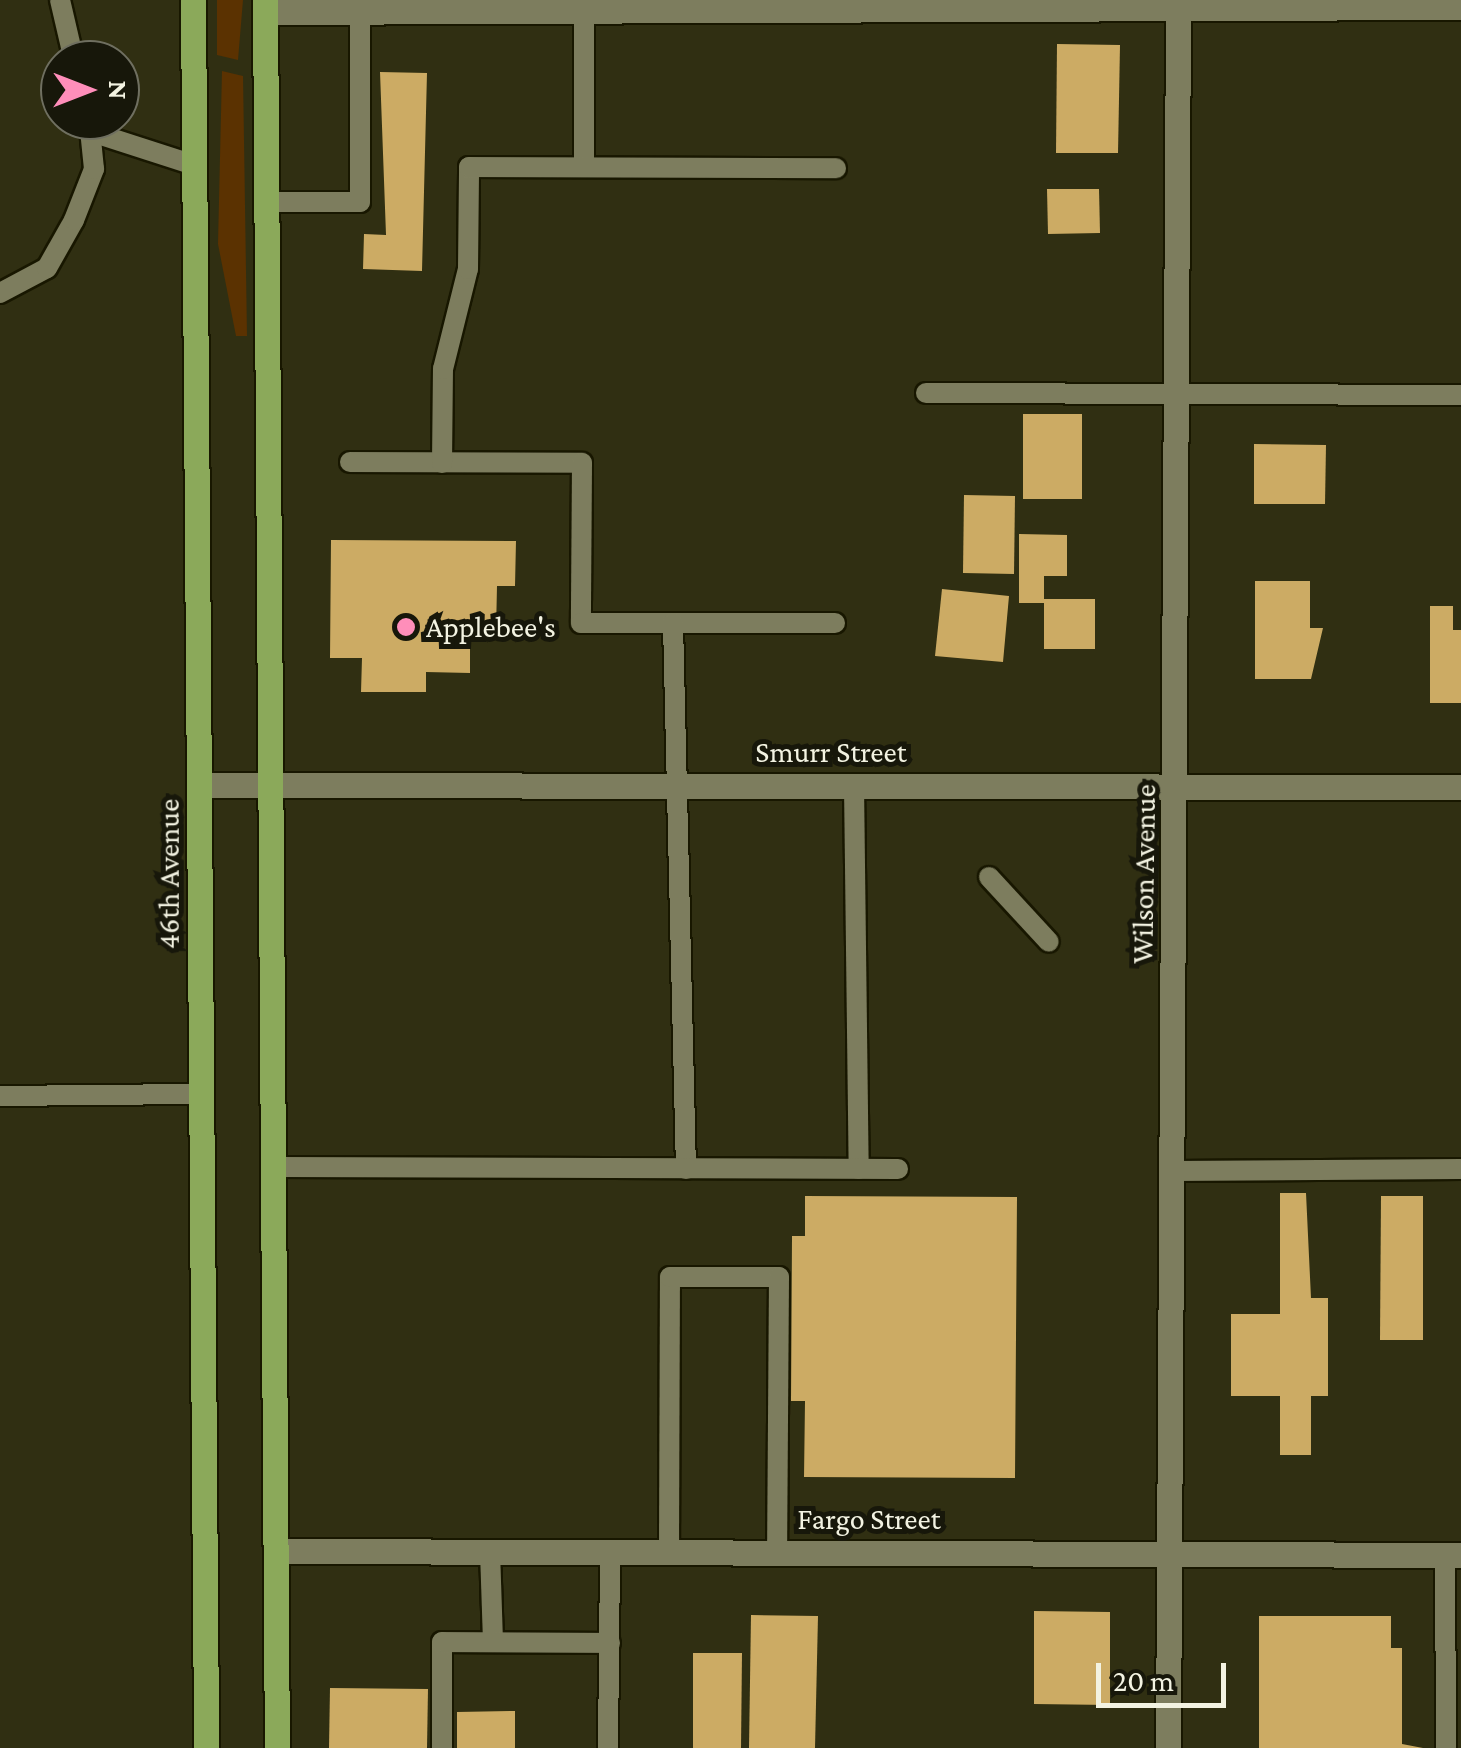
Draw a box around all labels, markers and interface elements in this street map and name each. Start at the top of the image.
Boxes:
north arrow [40,40,140,140]
text: N [103,80,134,100]
place label: Applebee's [426,609,556,645]
marker: Applebee's [395,616,417,638]
street label: Smurr Street [755,734,907,770]
street label: Wilson Avenue [1124,784,1164,964]
street label: 46th Avenue [151,799,187,949]
street label: Fargo Street [797,1501,941,1537]
scale bar [1101,1643,1231,1705]
text: 20 m [1113,1664,1174,1697]

